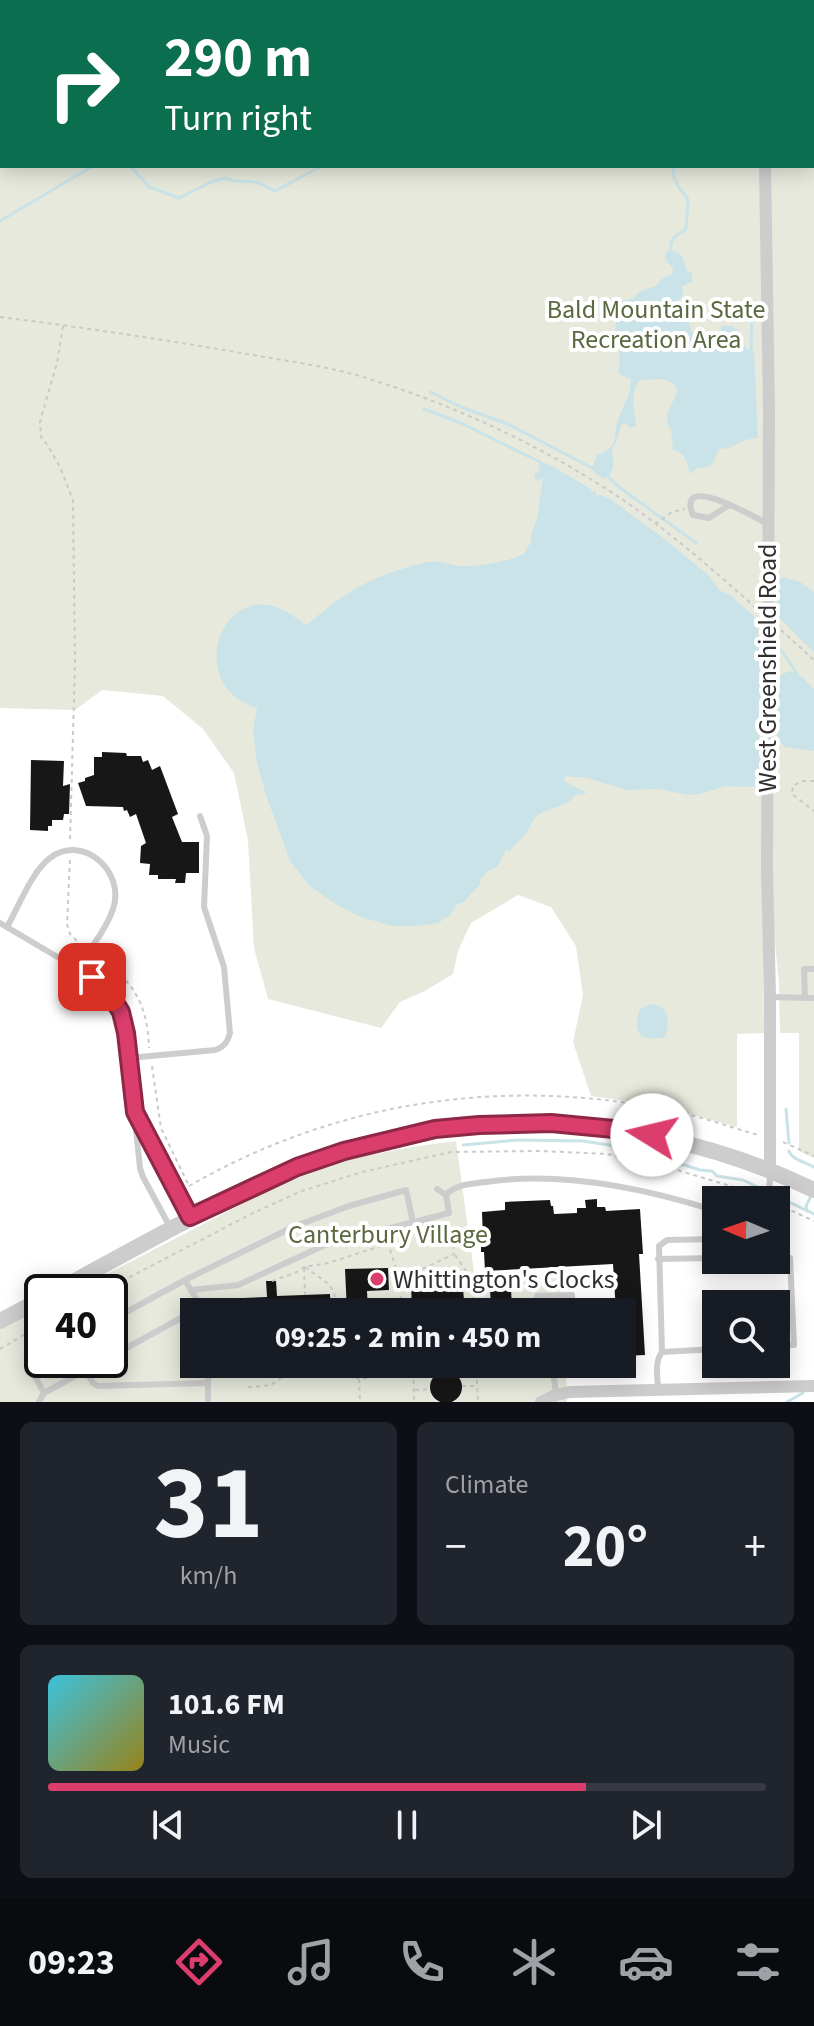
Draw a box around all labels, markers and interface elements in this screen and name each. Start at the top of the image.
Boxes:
text: 290 m [164,19,312,98]
icon: right [32,32,136,136]
text: Turn right [164,93,312,144]
park label: Bald Mountain State Recreation Area [547,291,765,358]
street label: West Greenshield Road [749,544,786,792]
pin [58,943,126,1011]
icon: arrive [70,955,114,999]
position arrow [610,1093,694,1177]
north arrow [702,1186,790,1274]
map controls [702,1186,790,1378]
park label: Canterbury Village [288,1216,488,1253]
place label: Whittington's Clocks [393,1261,615,1298]
marker: Whittington's Clocks [368,1270,386,1288]
speed limit sign: 40 [24,1274,128,1378]
button: search [702,1290,790,1378]
text: 09:25 · 2 min · 450 m [275,1316,541,1359]
text: 31 [154,1431,263,1579]
text: Climate [445,1466,529,1503]
text: 20° [563,1505,648,1590]
text: − [445,1516,467,1579]
text: + [744,1516,766,1579]
text: km/h [180,1557,237,1594]
text: 101.6 FM [168,1683,285,1726]
text: Music [168,1726,230,1763]
icon: previous [146,1803,190,1847]
icon: pause [385,1803,429,1847]
icon: next [624,1803,668,1847]
icon: directions [171,1934,227,1990]
icon: music [283,1934,339,1990]
icon: phone [394,1934,450,1990]
icon: climate [506,1934,562,1990]
icon: car [618,1934,674,1990]
icon: filters [730,1934,786,1990]
text: 09:23 [28,1937,115,1988]

